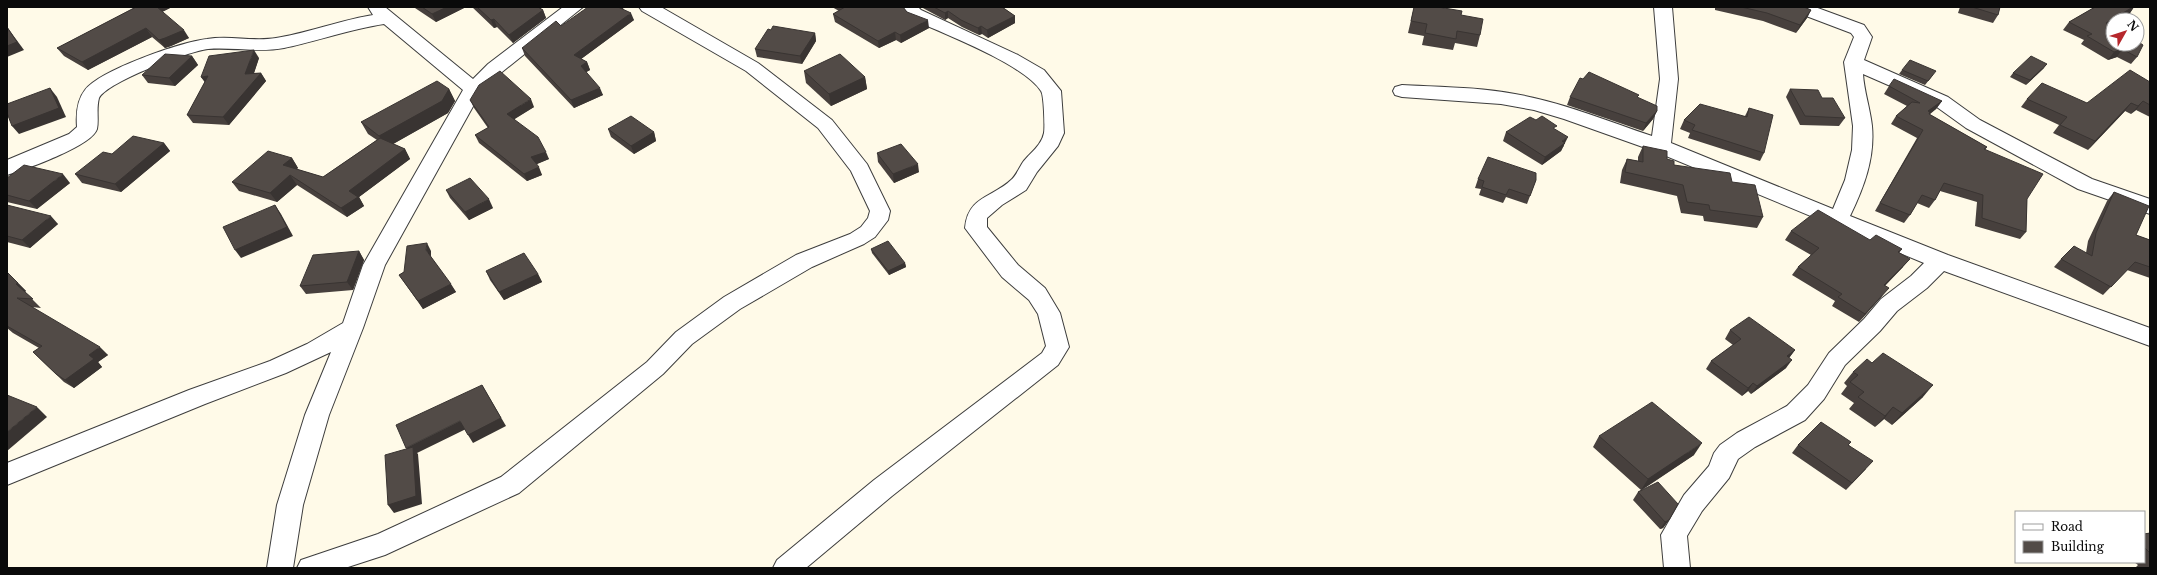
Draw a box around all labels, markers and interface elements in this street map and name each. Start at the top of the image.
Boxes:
north arrow [2105,12,2145,52]
text: N [2124,17,2142,35]
legend [2015,511,2145,563]
text: Road [2051,519,2083,534]
text: Building [2051,539,2105,554]

